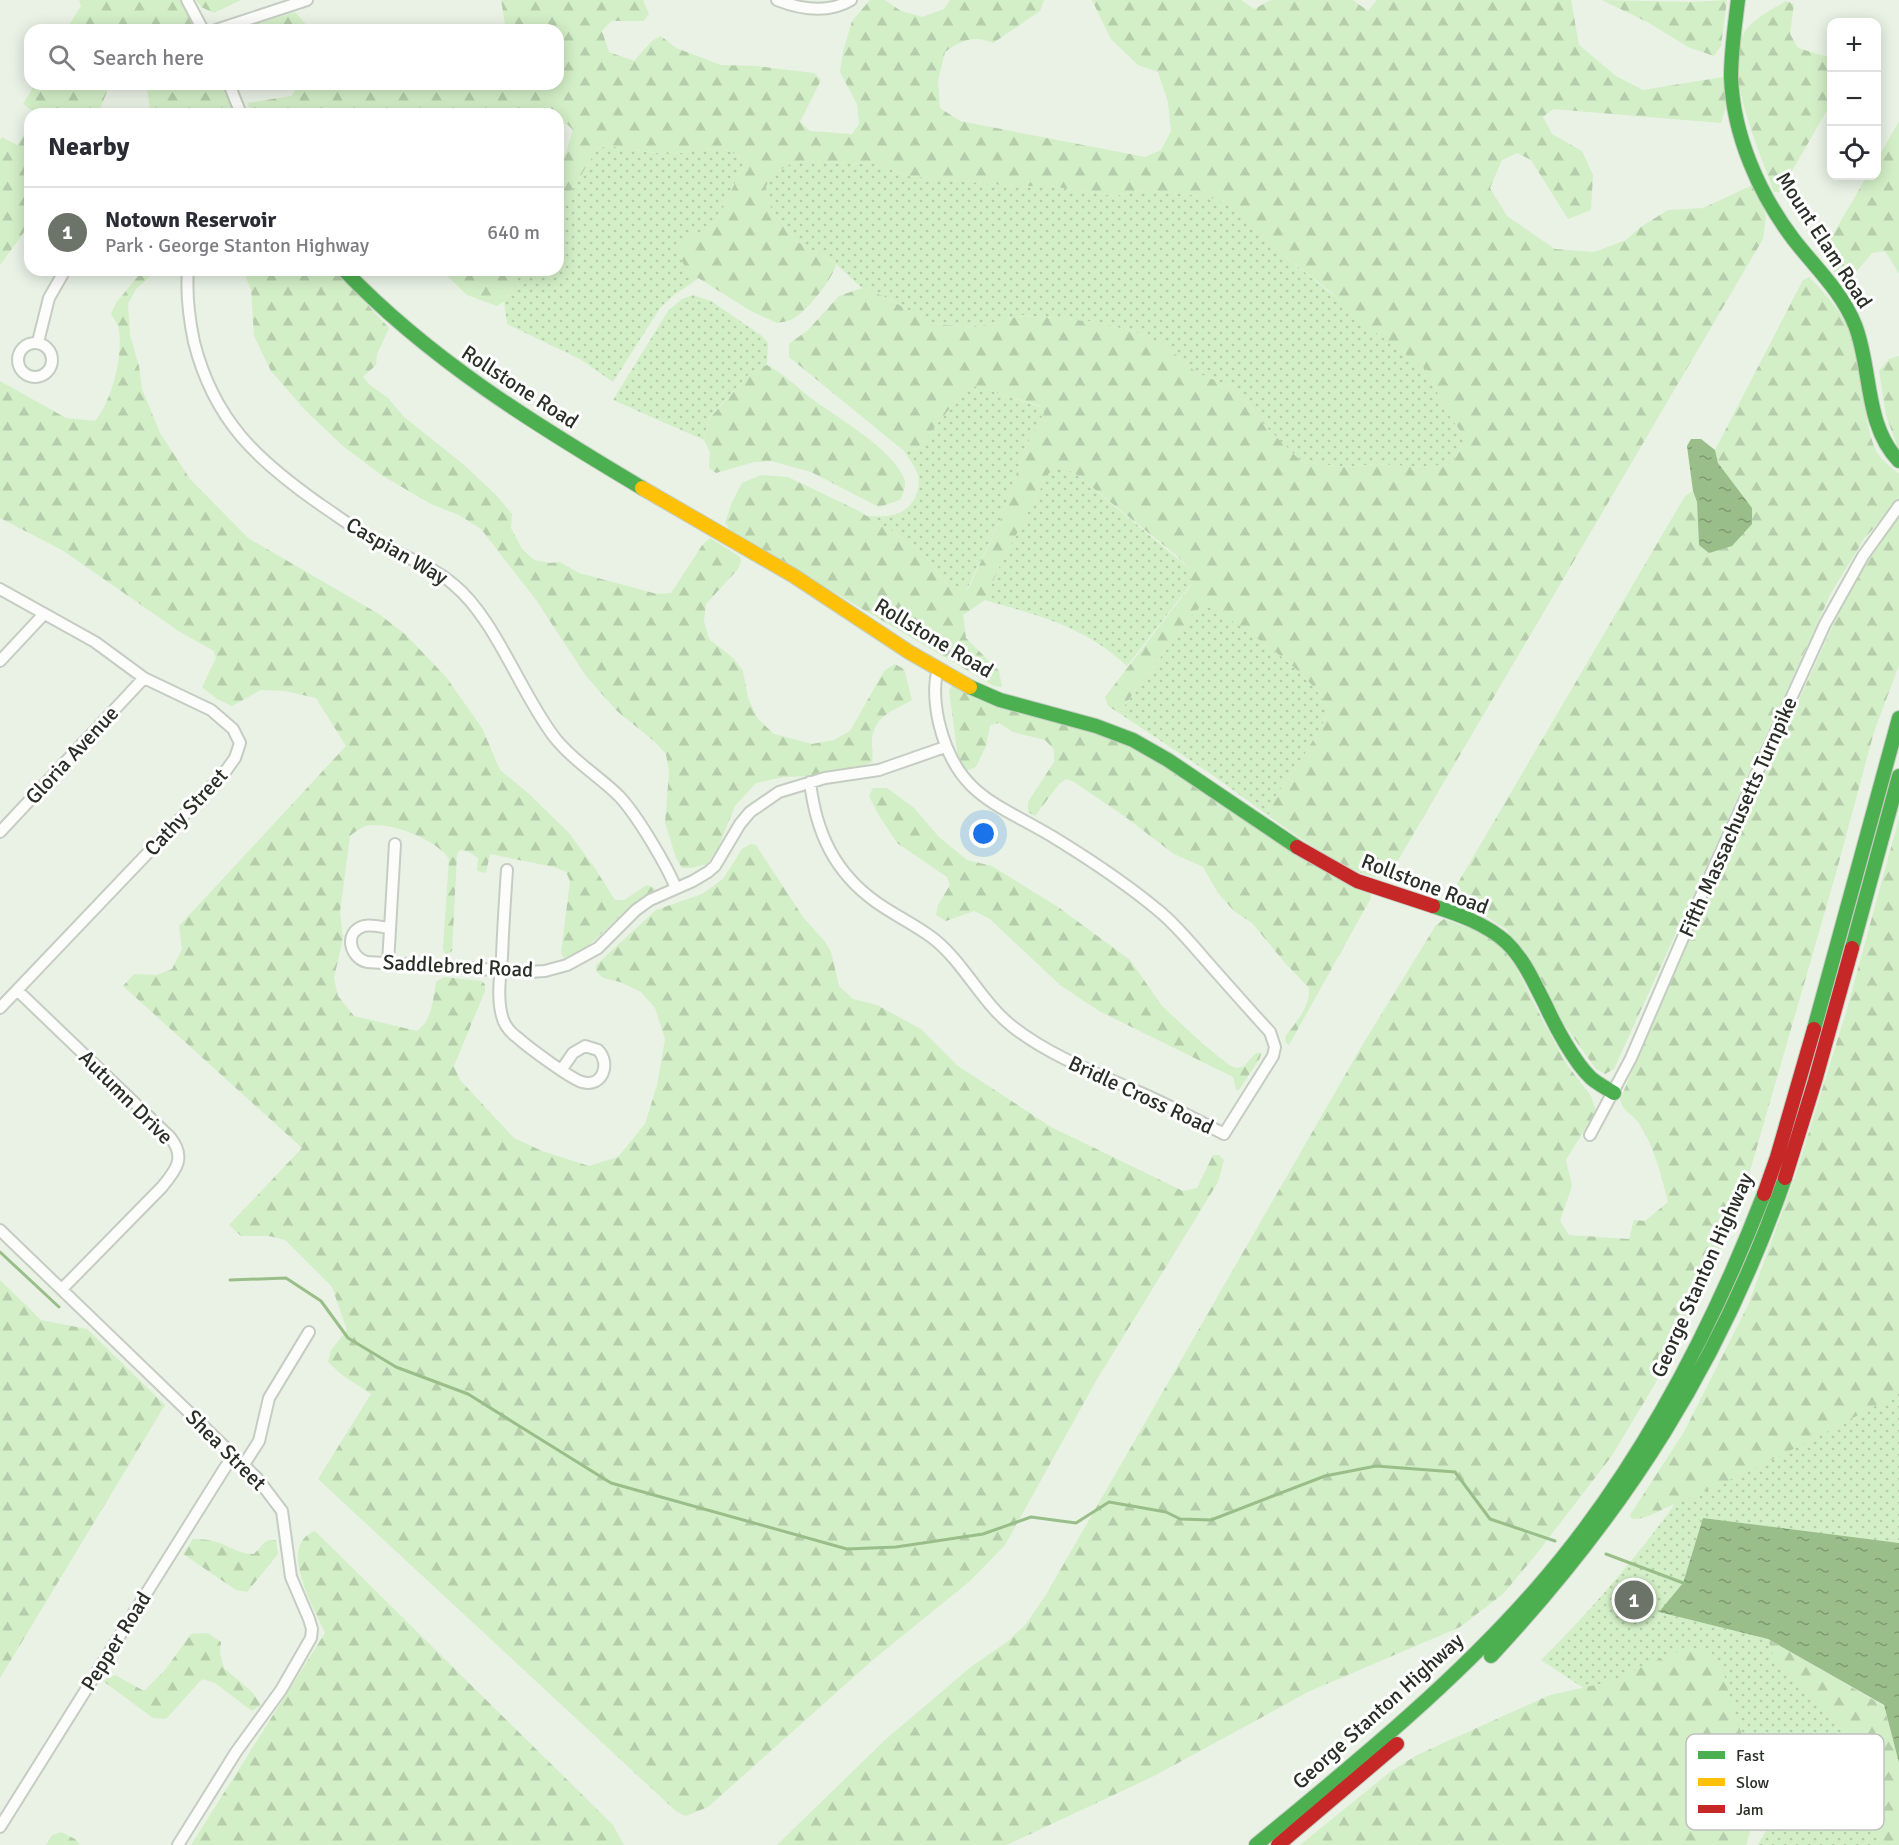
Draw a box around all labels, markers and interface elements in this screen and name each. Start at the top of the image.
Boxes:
map controls [1827,18,1881,180]
button: + [1827,18,1881,72]
search box [24,24,564,90]
icon: search [45,41,78,74]
text: Search here [93,44,204,71]
button: − [1827,72,1881,126]
button: locate [1827,126,1881,180]
text: Nearby [48,131,129,163]
street label: Mount Elam Road [1770,167,1878,313]
text: Notown Reservoir [105,206,276,233]
text: 1 [62,220,73,245]
text: 640 m [487,220,540,245]
text: Park · George Stanton Highway [105,233,369,258]
street label: Rollstone Road [457,340,583,434]
street label: Caspian Way [341,511,453,591]
street label: Rollstone Road [870,592,998,684]
street label: Fifth Massachusetts Turnpike [1673,693,1803,941]
street label: Gloria Avenue [20,700,124,810]
street label: Cathy Street [139,763,233,861]
your location [969,819,998,848]
street label: Rollstone Road [1358,848,1492,920]
street label: Saddlebred Road [382,949,534,983]
street label: Autumn Drive [73,1044,179,1150]
street label: Bridle Cross Road [1064,1050,1218,1140]
street label: George Stanton Highway [1645,1169,1759,1381]
street label: Shea Street [180,1404,272,1496]
pin: 1 [1614,1578,1654,1622]
street label: Pepper Road [75,1587,157,1695]
street label: George Stanton Highway [1287,1627,1469,1795]
legend [1686,1734,1884,1830]
text: Fast [1736,1746,1765,1766]
text: Slow [1736,1773,1770,1793]
text: Jam [1736,1800,1764,1820]

